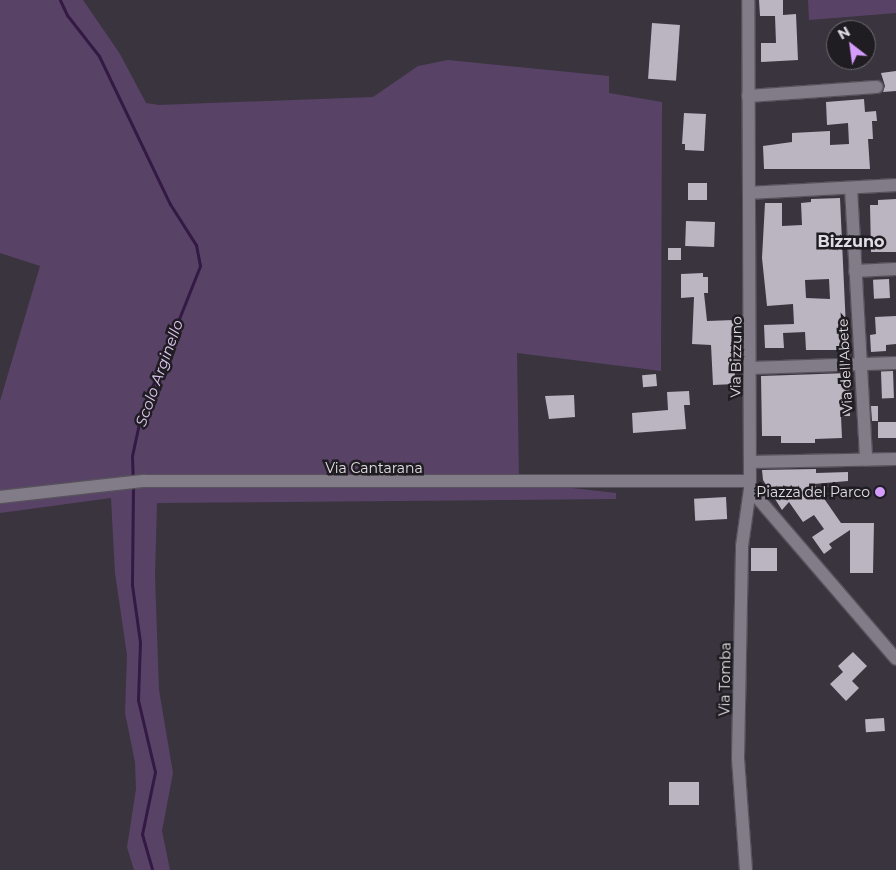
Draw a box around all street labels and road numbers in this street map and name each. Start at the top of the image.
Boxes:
street label: Via Bizzuno [727,316,745,398]
street label: Via dell'Abete [834,318,856,414]
street label: Via Cantarana [325,460,423,476]
street label: Via Tomba [716,642,734,716]

